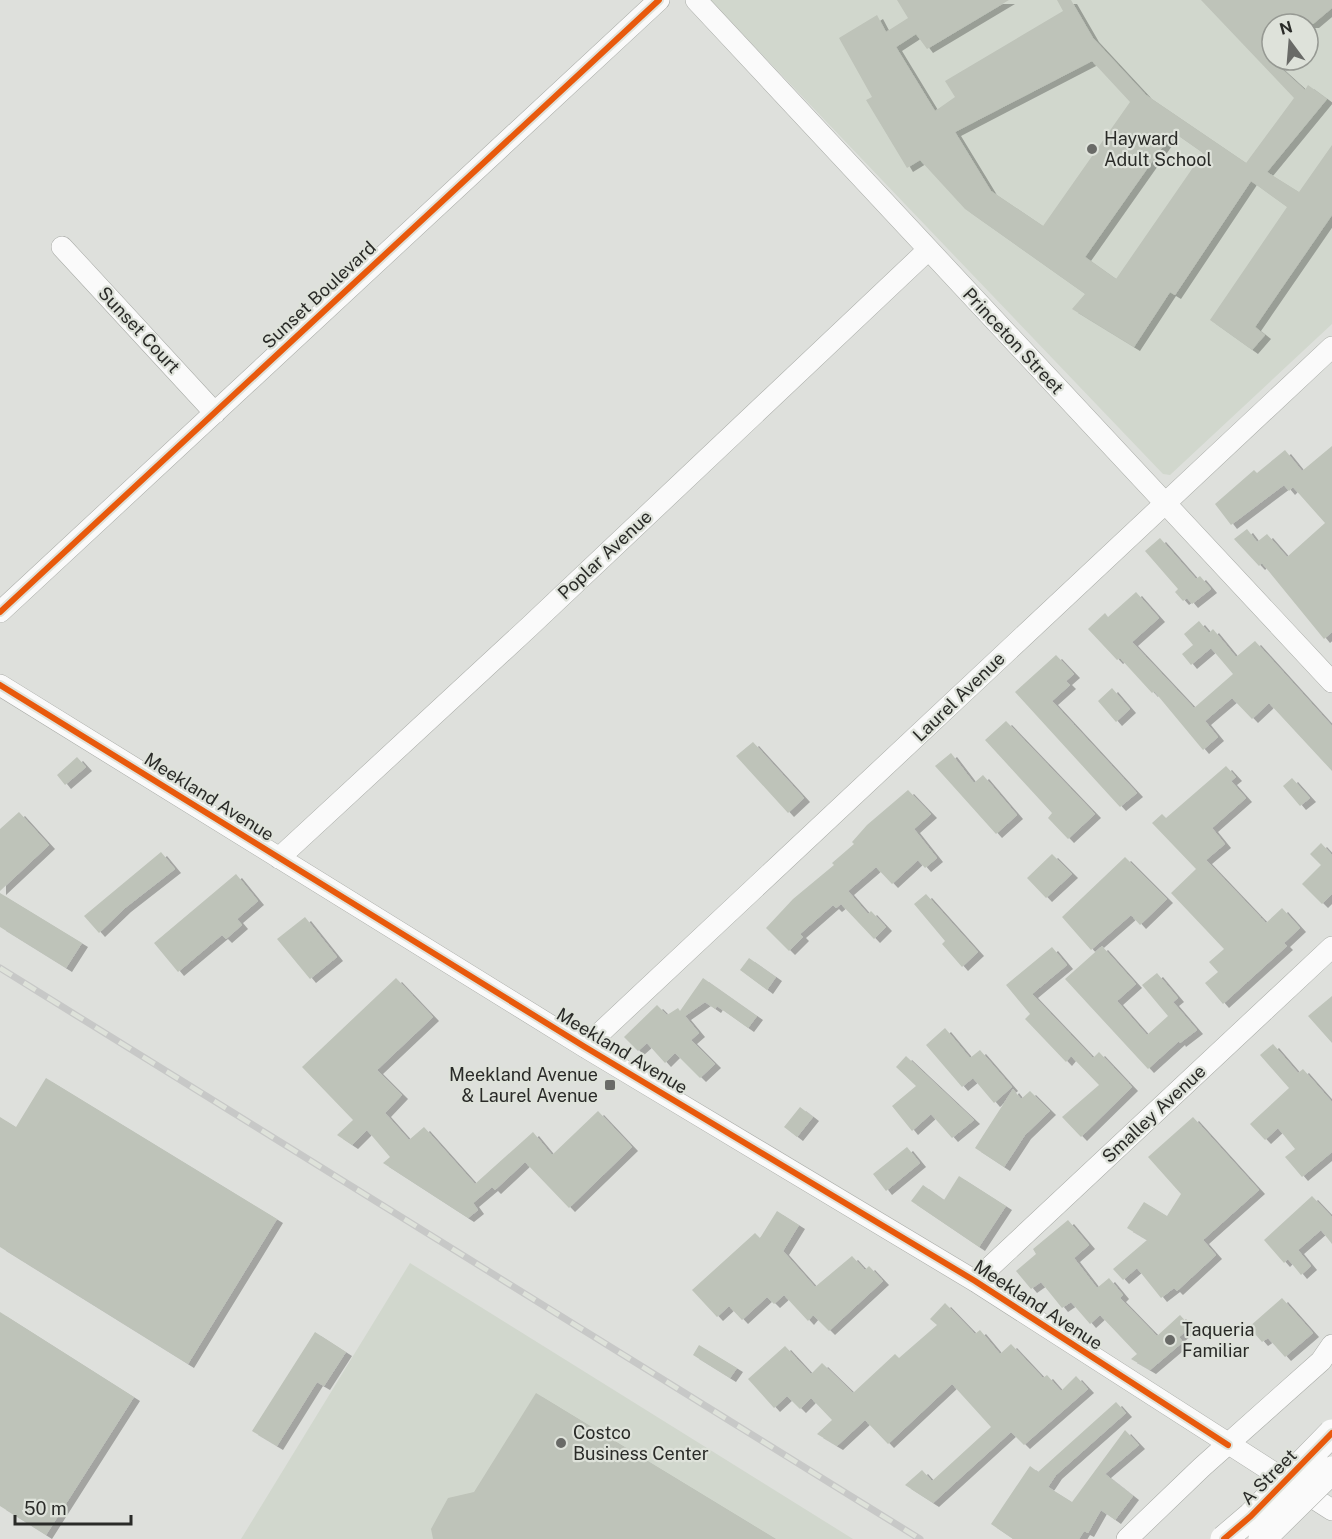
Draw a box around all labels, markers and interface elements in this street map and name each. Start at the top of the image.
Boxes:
north arrow [1260,12,1320,72]
text: N [1277,17,1295,39]
place label: Hayward Adult School [1104,128,1212,170]
marker: Hayward Adult School [1085,142,1099,156]
street label: Sunset Boulevard [258,237,380,353]
street label: Sunset Court [94,282,185,377]
street label: Princeton Street [959,283,1068,398]
street label: Poplar Avenue [553,506,656,603]
street label: Laurel Avenue [908,648,1009,746]
street label: Meekland Avenue [141,748,278,845]
street label: Meekland Avenue [553,1003,692,1098]
street label: Smalley Avenue [1098,1060,1210,1167]
place label: Meekland Avenue & Laurel Avenue [449,1064,598,1106]
marker: Meekland Avenue & Laurel Avenue [603,1078,617,1092]
street label: Meekland Avenue [970,1255,1106,1354]
place label: Taqueria Familiar [1182,1319,1254,1361]
marker: Taqueria Familiar [1163,1333,1177,1347]
place label: Costco Business Center [573,1422,709,1464]
marker: Costco Business Center [554,1436,568,1450]
street label: A Street [1237,1445,1301,1509]
scale bar [15,1488,130,1526]
text: 50 m [24,1498,67,1519]

